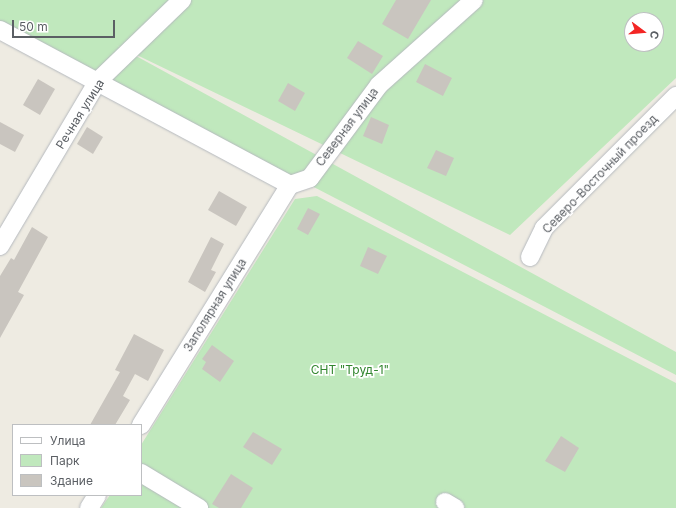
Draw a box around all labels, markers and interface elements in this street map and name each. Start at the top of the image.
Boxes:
scale bar [14,12,117,38]
north arrow [624,12,664,52]
text: 50 m [19,19,48,34]
text: С [647,29,662,41]
street label: Речная улица [53,76,107,152]
street label: Северная улица [313,85,381,169]
street label: Северо-Восточный проезд [539,112,661,236]
street label: Заполярная улица [180,256,250,354]
park label: СНТ "Труд-1" [311,363,389,377]
legend [12,424,142,496]
text: Улица [50,433,85,448]
text: Парк [50,453,80,468]
text: Здание [50,473,93,488]

